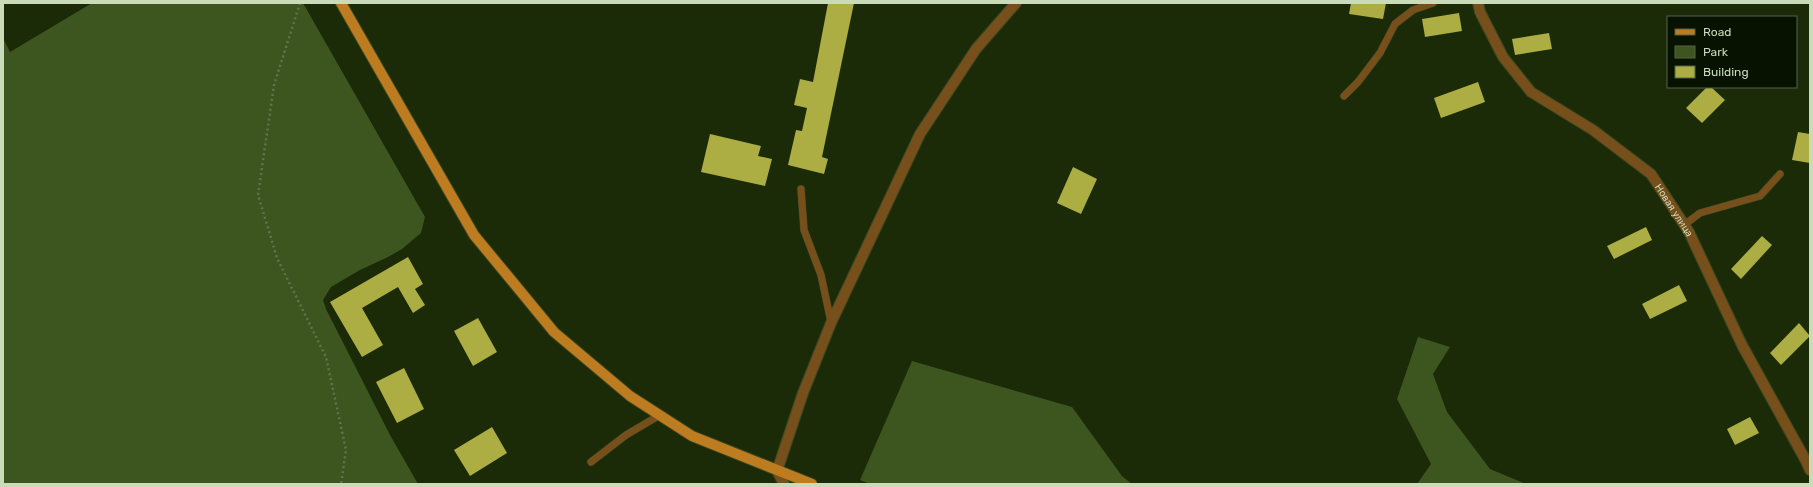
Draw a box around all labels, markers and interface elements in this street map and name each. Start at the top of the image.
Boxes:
legend [1667,16,1797,88]
text: Road [1703,25,1731,39]
text: Park [1703,45,1729,59]
text: Building [1703,65,1749,79]
street label: Новая улица [1652,182,1695,239]

